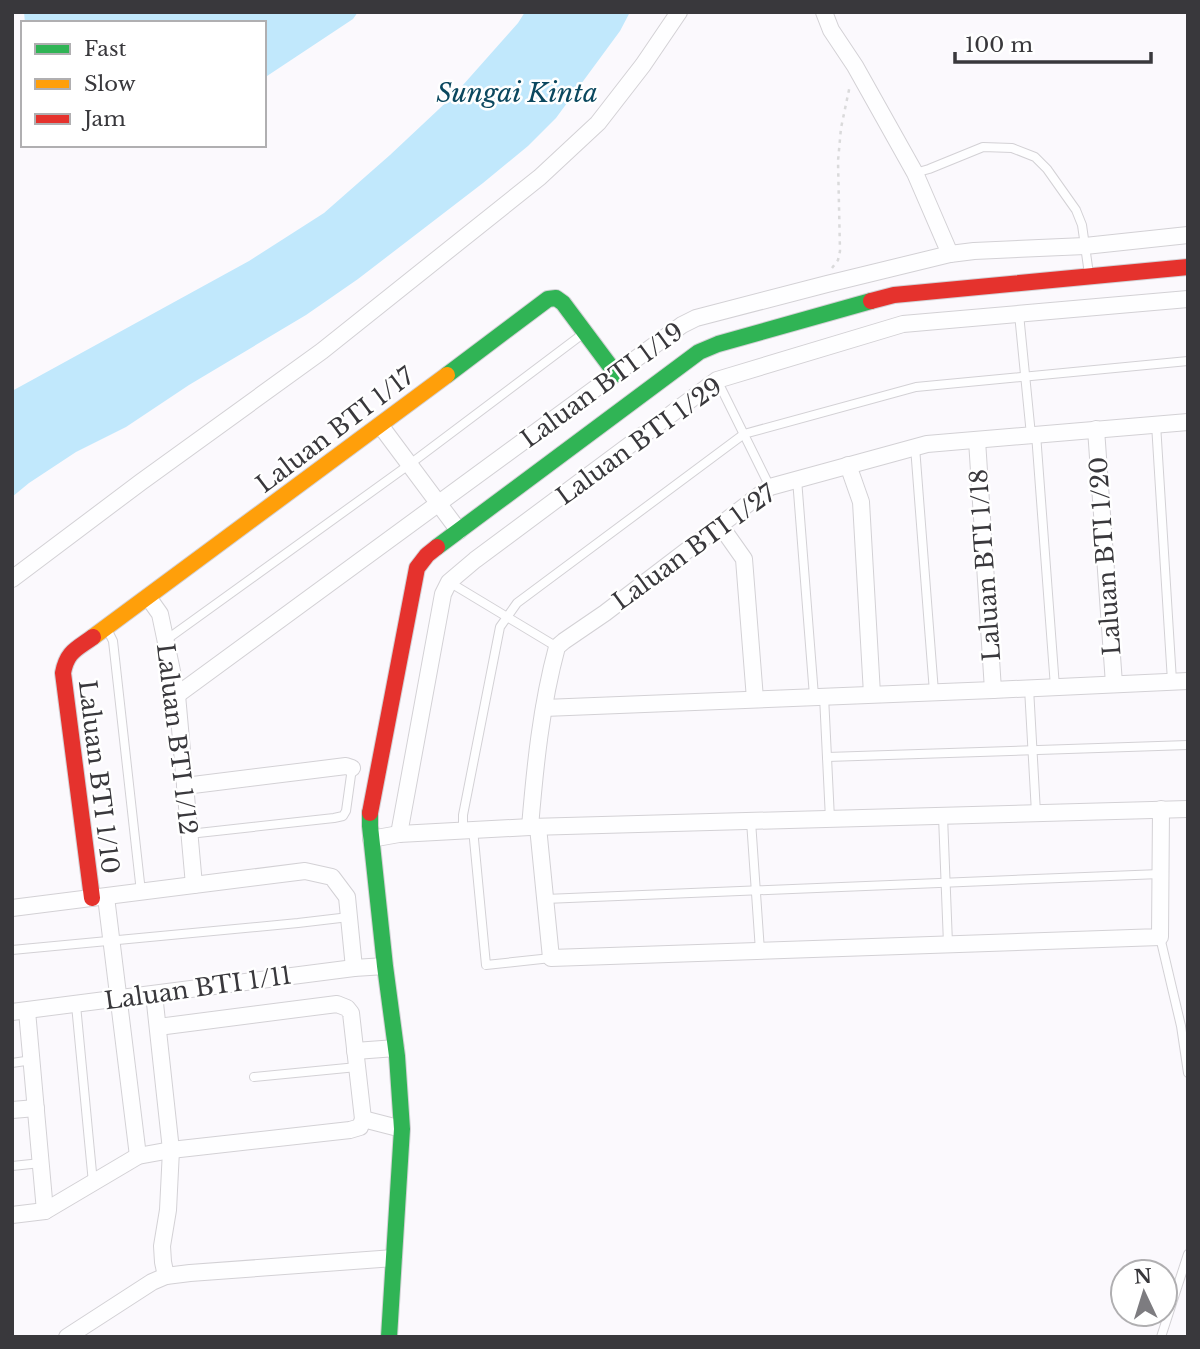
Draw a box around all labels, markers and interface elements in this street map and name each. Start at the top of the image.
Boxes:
legend [21,21,266,147]
scale bar [955,21,1151,65]
text: 100 m [965,32,1033,58]
text: Fast [84,36,126,62]
text: Slow [84,71,136,97]
water label: Sungai Kinta [436,77,598,109]
text: Jam [81,106,126,132]
street label: Laluan BTI 1/19 [515,316,689,454]
street label: Laluan BTI 1/17 [250,361,420,499]
street label: Laluan BTI 1/29 [551,371,727,511]
street label: Laluan BTI 1/20 [1084,456,1126,656]
street label: Laluan BTI 1/18 [964,468,1006,662]
street label: Laluan BTI 1/27 [607,478,782,616]
street label: Laluan BTI 1/12 [151,642,203,836]
street label: Laluan BTI 1/10 [73,678,125,876]
street label: Laluan BTI 1/11 [103,961,293,1015]
north arrow [1109,1258,1179,1328]
text: N [1133,1264,1153,1289]

